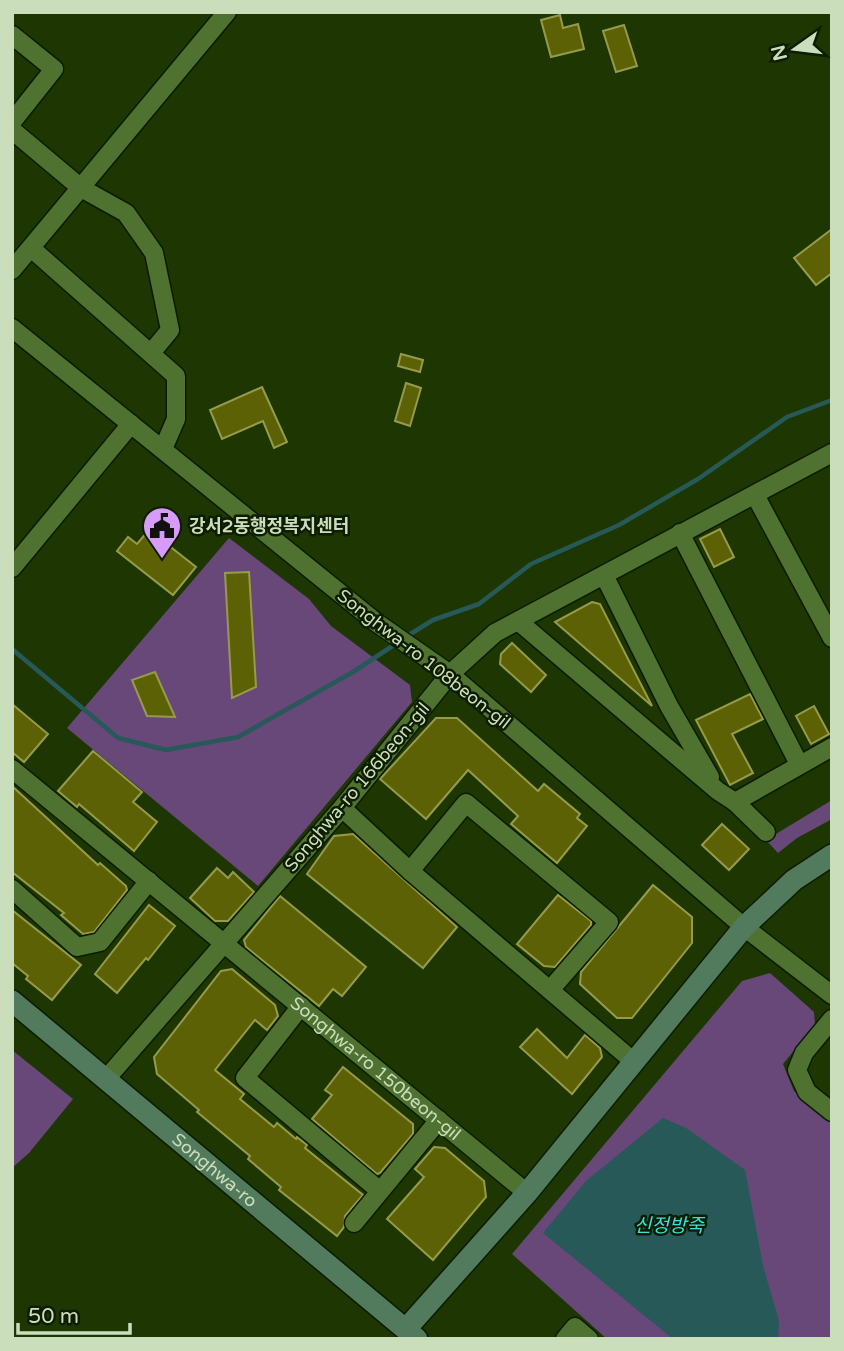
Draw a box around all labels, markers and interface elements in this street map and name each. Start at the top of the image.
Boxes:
north arrow [760,14,830,84]
text: N [767,43,792,63]
public building icon: 강서2동행정복지센터 [141,505,183,560]
place label: 강서2동행정복지센터 [189,515,349,537]
street label: Songhwa-ro 108beon-gil [333,584,515,734]
street label: Songhwa-ro 166beon-gil [280,698,434,876]
street label: Songhwa-ro 150beon-gil [286,992,465,1145]
street label: Songhwa-ro [168,1128,262,1212]
water label: 신정방죽 [634,1215,705,1237]
scale bar [18,1292,130,1336]
text: 50 m [28,1304,79,1329]

